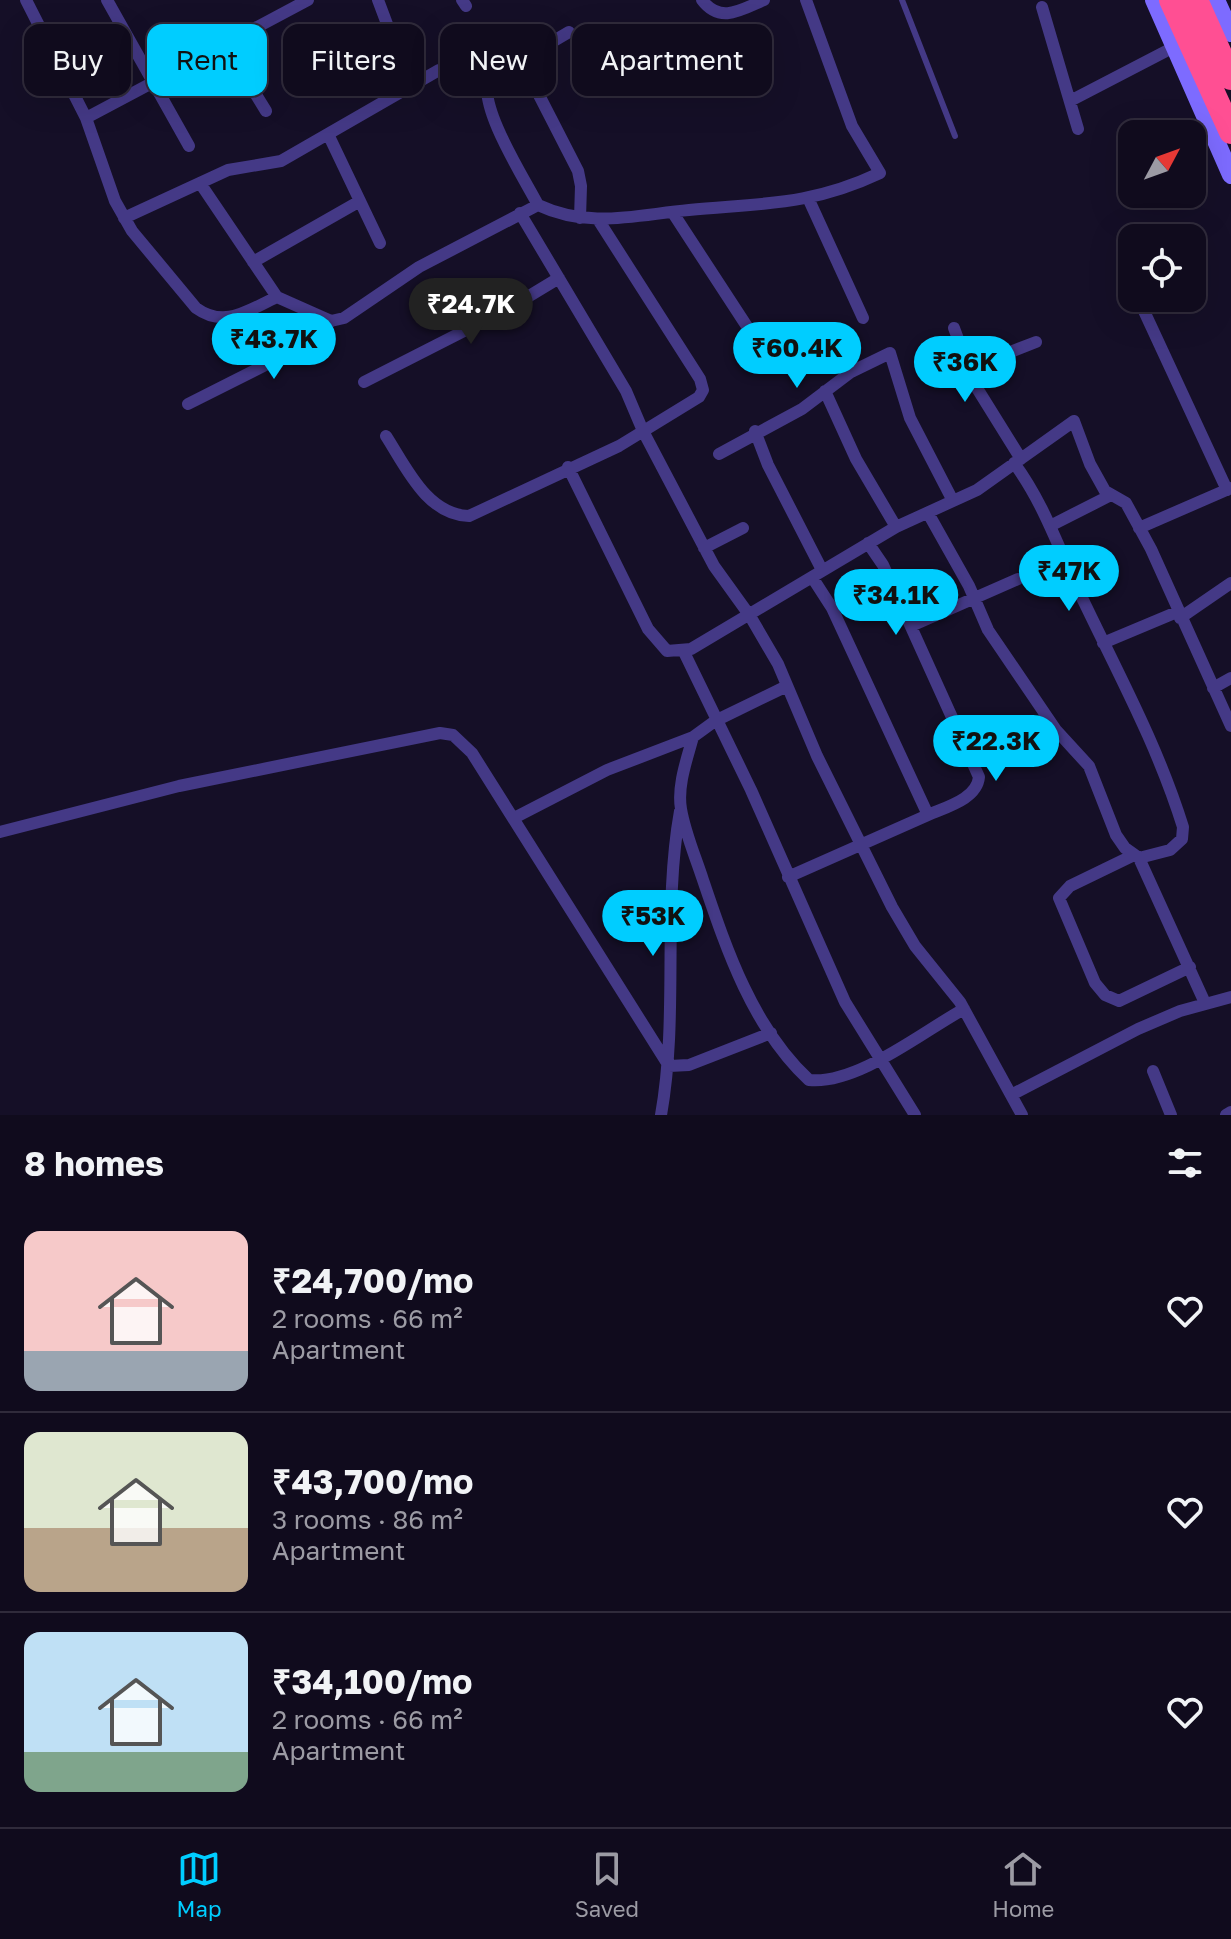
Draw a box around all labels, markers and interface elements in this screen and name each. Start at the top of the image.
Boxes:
chip: Buy [24,24,131,96]
chip: Rent [147,24,267,96]
chip: Filters [283,24,424,96]
chip: New [440,24,556,96]
chip: Apartment [572,24,772,96]
north arrow [1118,120,1206,208]
map controls [1118,120,1206,312]
button: locate [1118,224,1206,312]
pin: ₹24.7K [406,278,536,346]
text: ₹24.7K [427,288,515,319]
pin: ₹43.7K [209,313,339,381]
pin: ₹60.4K [732,322,862,390]
text: ₹43.7K [230,323,318,354]
text: ₹60.4K [751,332,843,363]
pin: ₹36K [918,336,1012,404]
text: ₹36K [932,346,998,377]
pin: ₹47K [1022,545,1116,613]
text: ₹47K [1037,555,1101,586]
pin: ₹34.1K [831,569,961,637]
text: ₹34.1K [852,579,940,610]
pin: ₹22.3K [931,715,1061,783]
text: ₹22.3K [951,725,1041,756]
pin: ₹53K [606,890,700,958]
text: ₹53K [620,900,686,931]
icon: filters [1163,1141,1207,1185]
text: 8 homes [24,1143,164,1183]
text: ₹24,700/mo [272,1260,474,1300]
icon: home [88,1263,184,1359]
icon: heart [1163,1289,1207,1333]
text: 2 rooms · 66 m² [272,1303,463,1334]
text: Apartment [272,1334,405,1365]
text: ₹43,700/mo [272,1461,474,1501]
icon: home [88,1464,184,1560]
icon: heart [1163,1490,1207,1534]
text: 3 rooms · 86 m² [272,1504,463,1535]
text: Apartment [272,1535,405,1566]
text: ₹34,100/mo [272,1661,473,1701]
icon: home [88,1664,184,1760]
icon: heart [1163,1690,1207,1734]
text: 2 rooms · 66 m² [272,1704,463,1735]
text: Apartment [272,1735,405,1766]
tab: Map [177,1847,222,1922]
tab: Saved [575,1847,639,1922]
tab: Home [992,1847,1054,1922]

